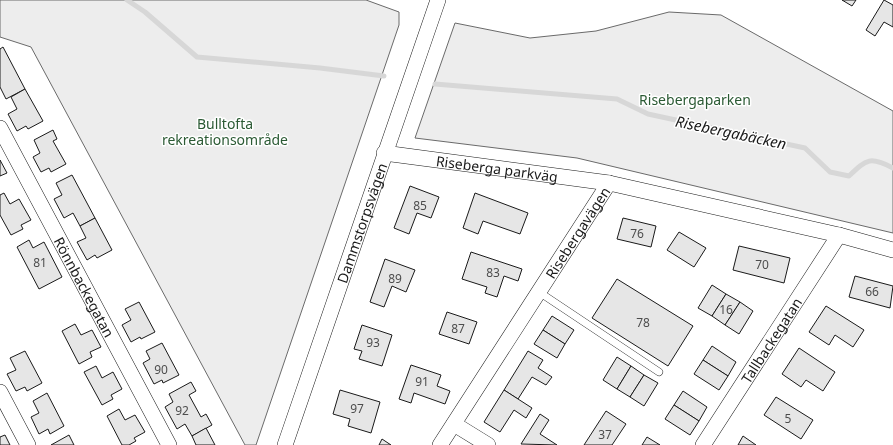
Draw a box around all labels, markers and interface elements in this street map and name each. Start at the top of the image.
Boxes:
park label: Risebergaparken [639,90,751,109]
water label: Risebergabäcken [674,110,788,154]
park label: Bulltofta rekreationsområde [162,114,288,149]
street label: Riseberga parkväg [435,151,559,186]
street label: Dammstorpsvägen [332,160,391,285]
street label: Risebergavägen [540,183,614,282]
house number: 85 [413,197,427,214]
house number: 76 [630,225,644,242]
street label: Rönnbackegatan [50,233,119,340]
house number: 81 [33,254,47,271]
house number: 70 [755,256,769,273]
house number: 83 [486,264,500,281]
house number: 89 [388,270,402,287]
house number: 66 [865,283,879,300]
street label: Tallbackegatan [736,294,806,387]
house number: 16 [719,301,733,318]
house number: 78 [636,314,650,331]
house number: 87 [451,320,465,337]
house number: 93 [366,334,380,351]
house number: 90 [154,361,168,378]
house number: 91 [415,373,429,390]
house number: 97 [350,400,364,417]
house number: 92 [175,402,189,419]
house number: 5 [785,410,792,427]
house number: 37 [598,426,612,443]

